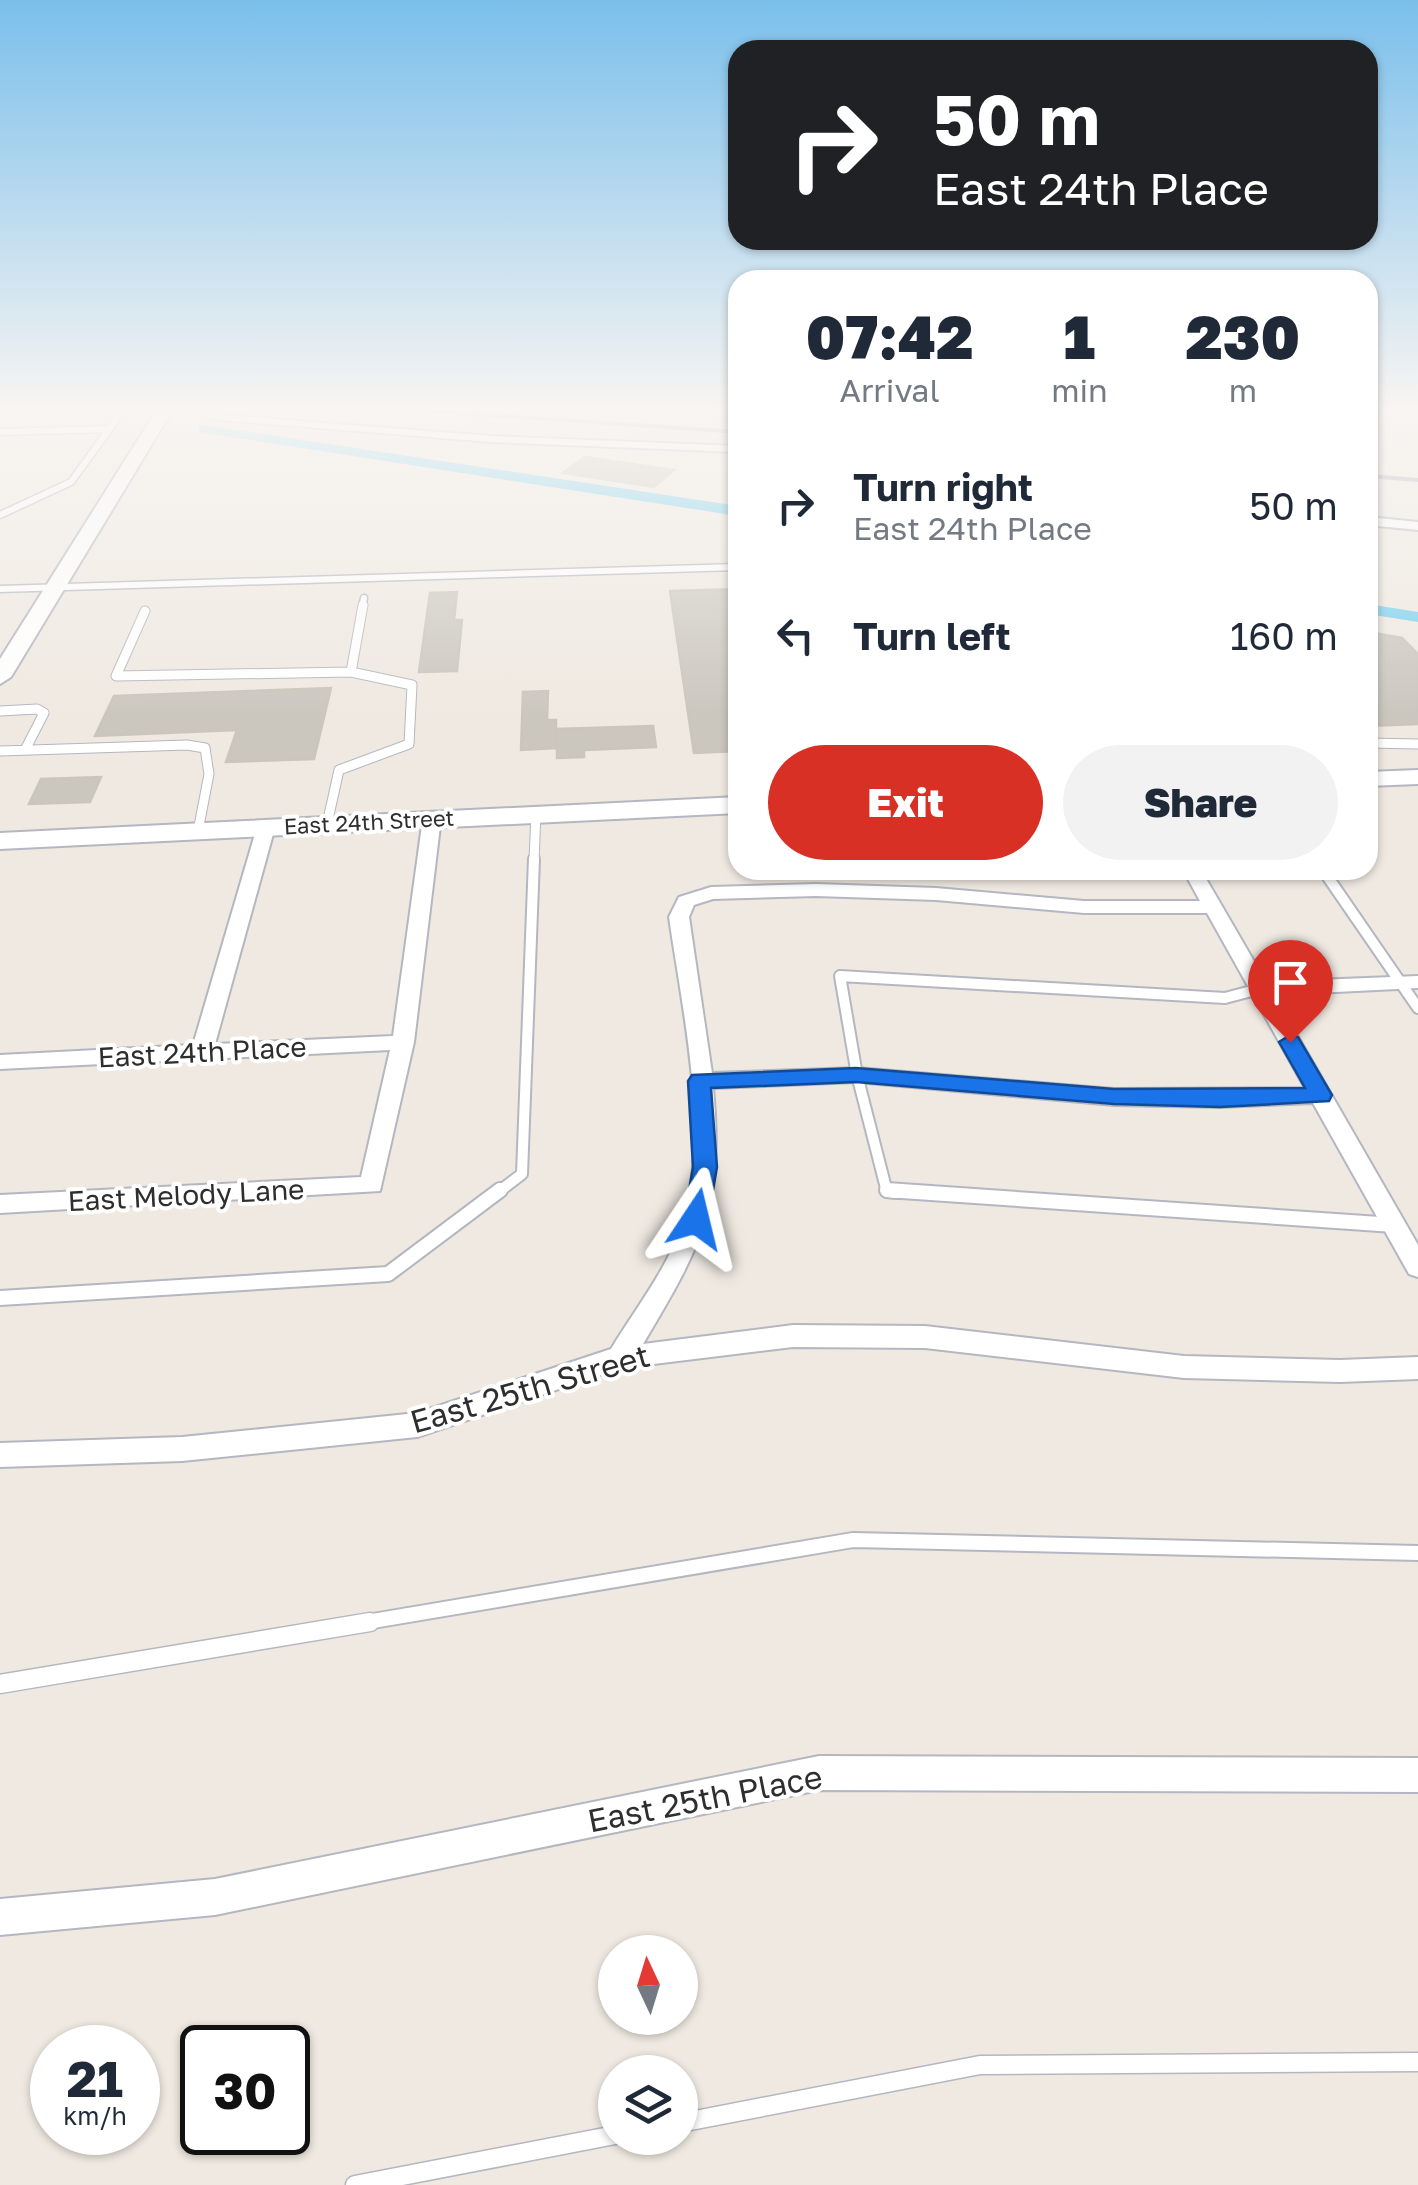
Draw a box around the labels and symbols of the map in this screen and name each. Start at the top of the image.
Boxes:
street label: East 24th Street [283,804,455,839]
pin [1248,940,1333,1043]
street label: East 24th Place [97,1030,307,1073]
position arrow [644,1167,748,1271]
street label: East Melody Lane [67,1172,305,1217]
street label: East 25th Street [406,1336,654,1440]
street label: East 25th Place [584,1757,825,1839]
north arrow [598,1935,698,2035]
speed limit sign: 30 [180,2025,310,2155]

